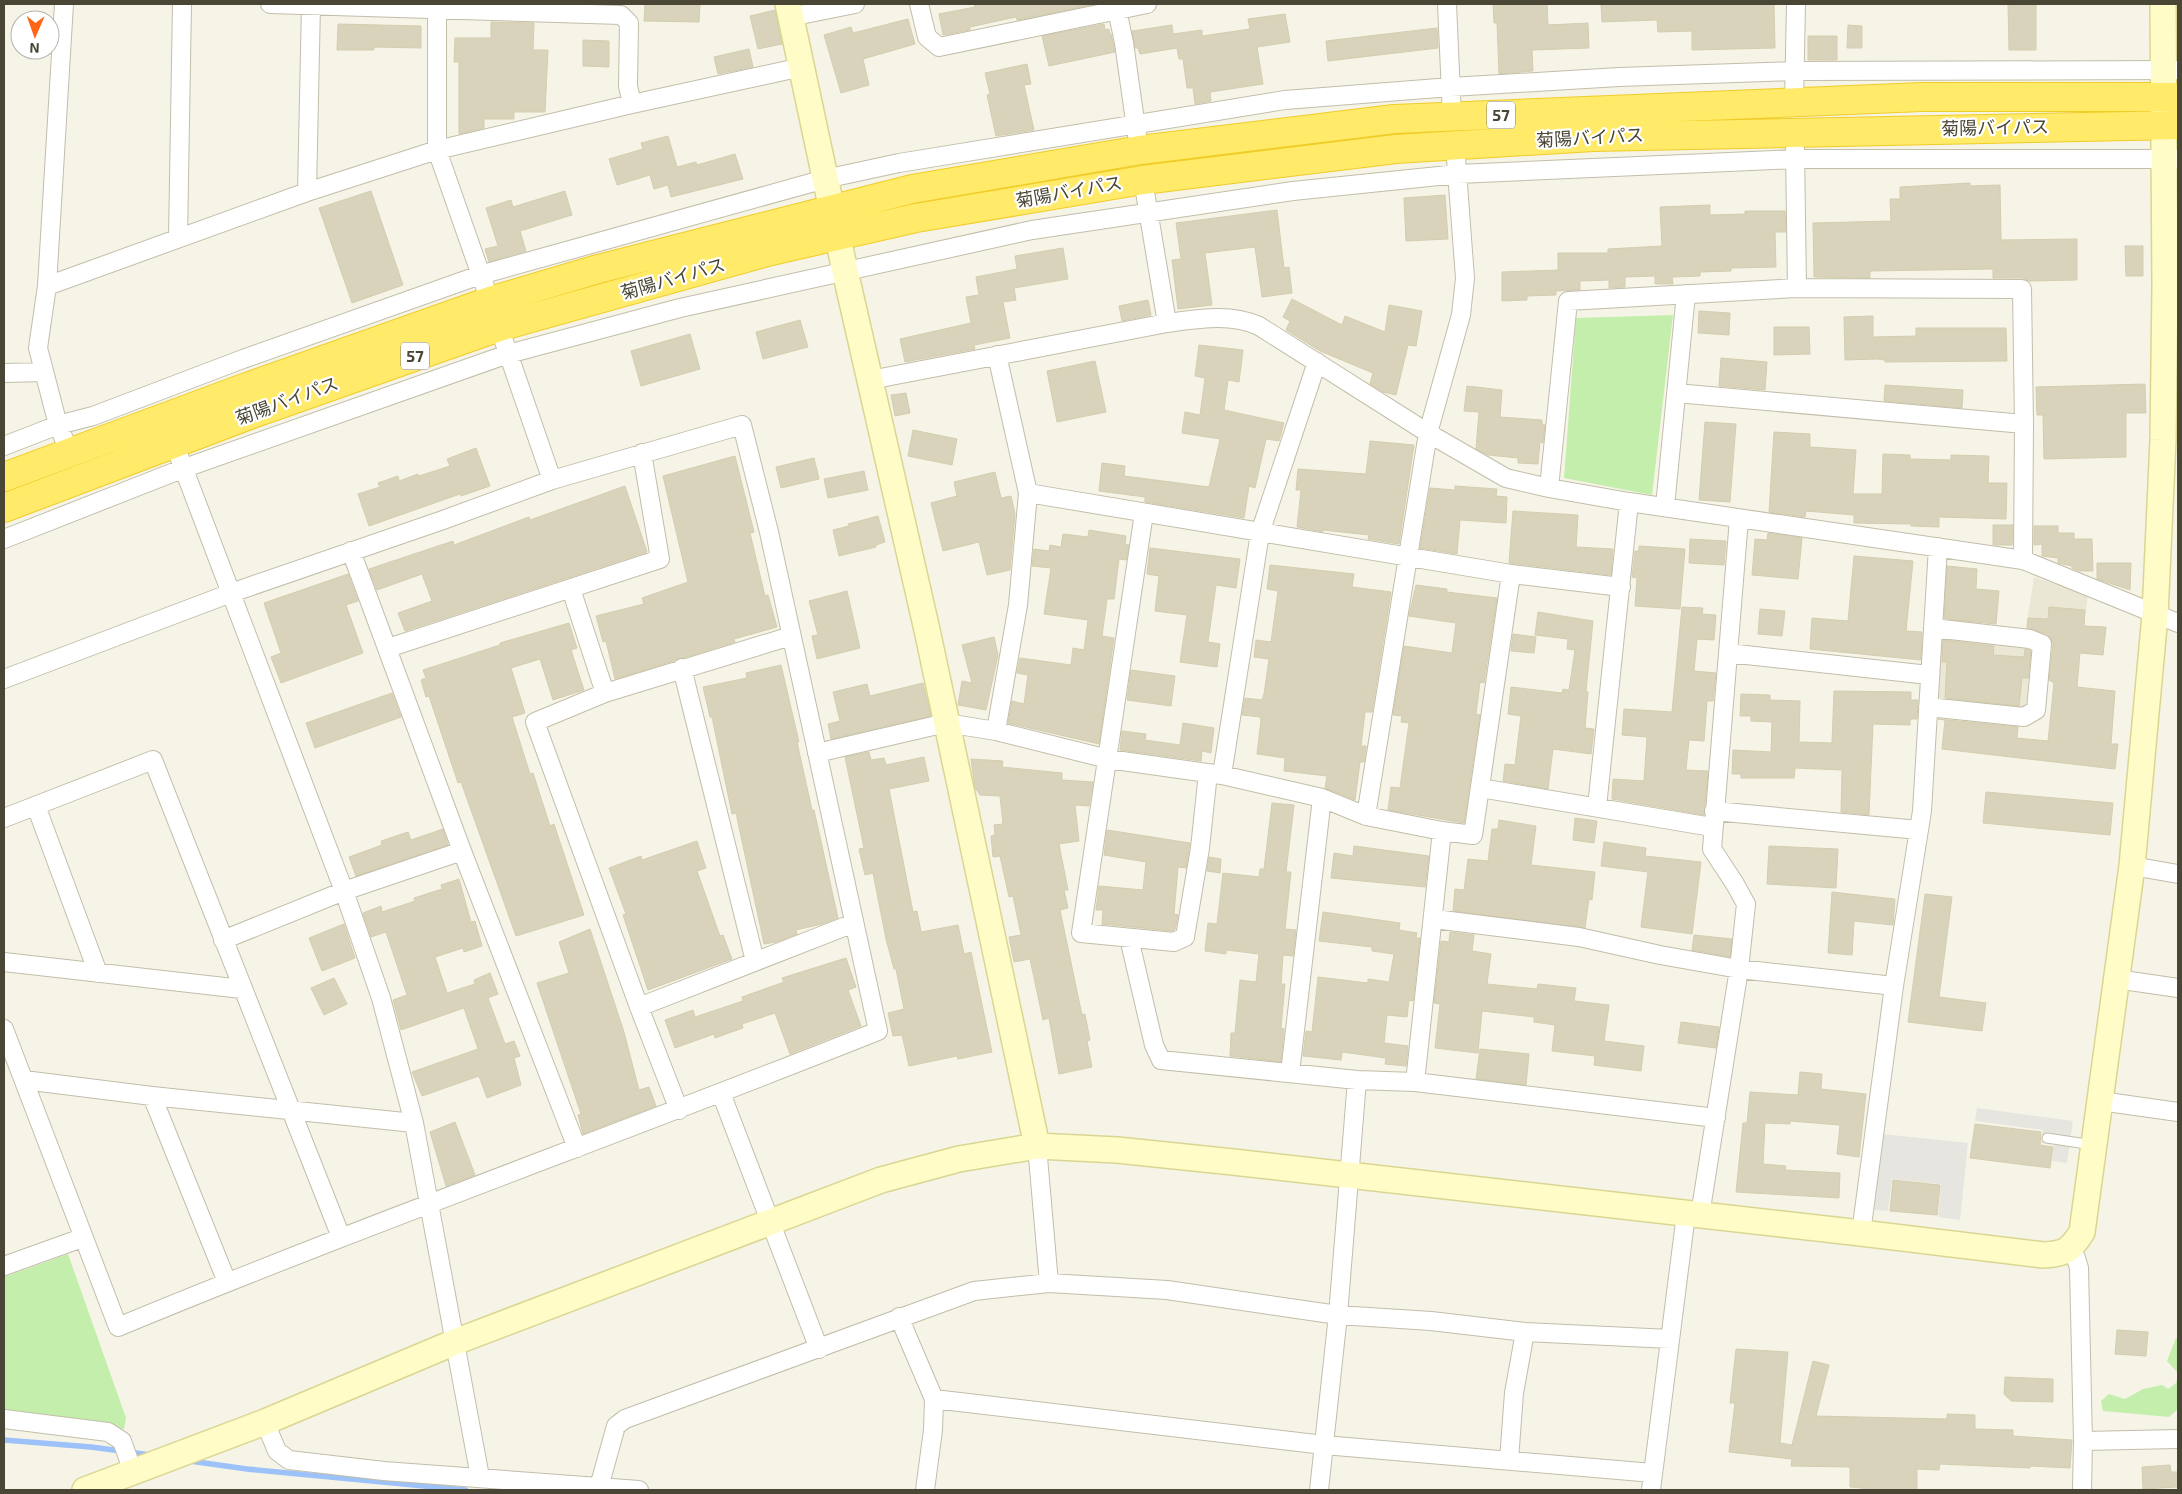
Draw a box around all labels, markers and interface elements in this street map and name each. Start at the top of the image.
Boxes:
north arrow [10,10,60,60]
text: N [29,40,40,57]
road number: 57 [1487,102,1515,128]
street label: 菊陽バイパス [1941,115,2049,139]
street label: 菊陽バイパス [1536,123,1644,151]
street label: 菊陽バイパス [1014,171,1124,211]
street label: 菊陽バイパス [618,253,727,303]
road number: 57 [401,342,429,370]
street label: 菊陽バイパス [232,371,341,429]

